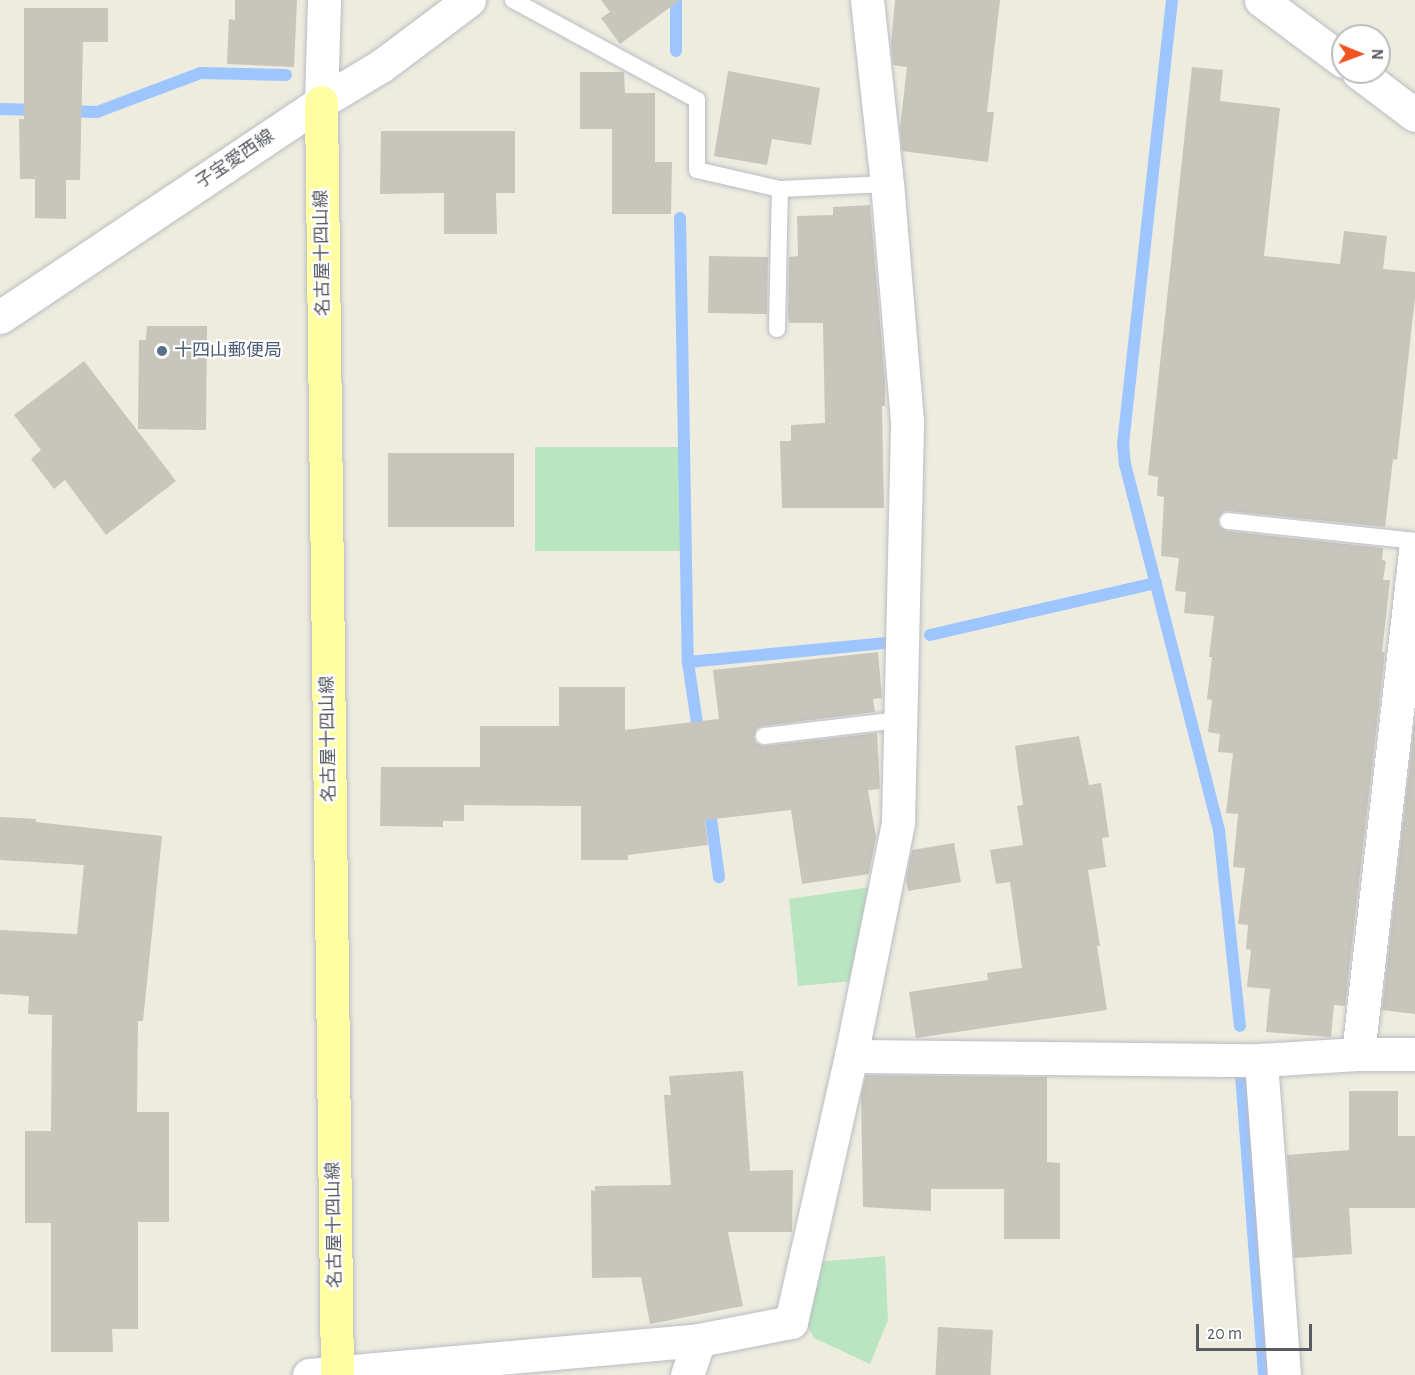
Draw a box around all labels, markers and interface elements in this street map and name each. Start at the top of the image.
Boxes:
north arrow [1331,24,1391,84]
text: N [1369,49,1385,60]
street label: 子宝愛西線 [192,126,278,194]
street label: 名古屋十四山線 [311,190,335,316]
place label: 十四山郵便局 [174,340,282,362]
marker: 十四山郵便局 [155,344,169,358]
street label: 名古屋十四山線 [317,676,341,802]
street label: 名古屋十四山線 [323,1162,347,1288]
scale bar [1199,1312,1314,1350]
text: 20 m [1207,1325,1242,1343]

